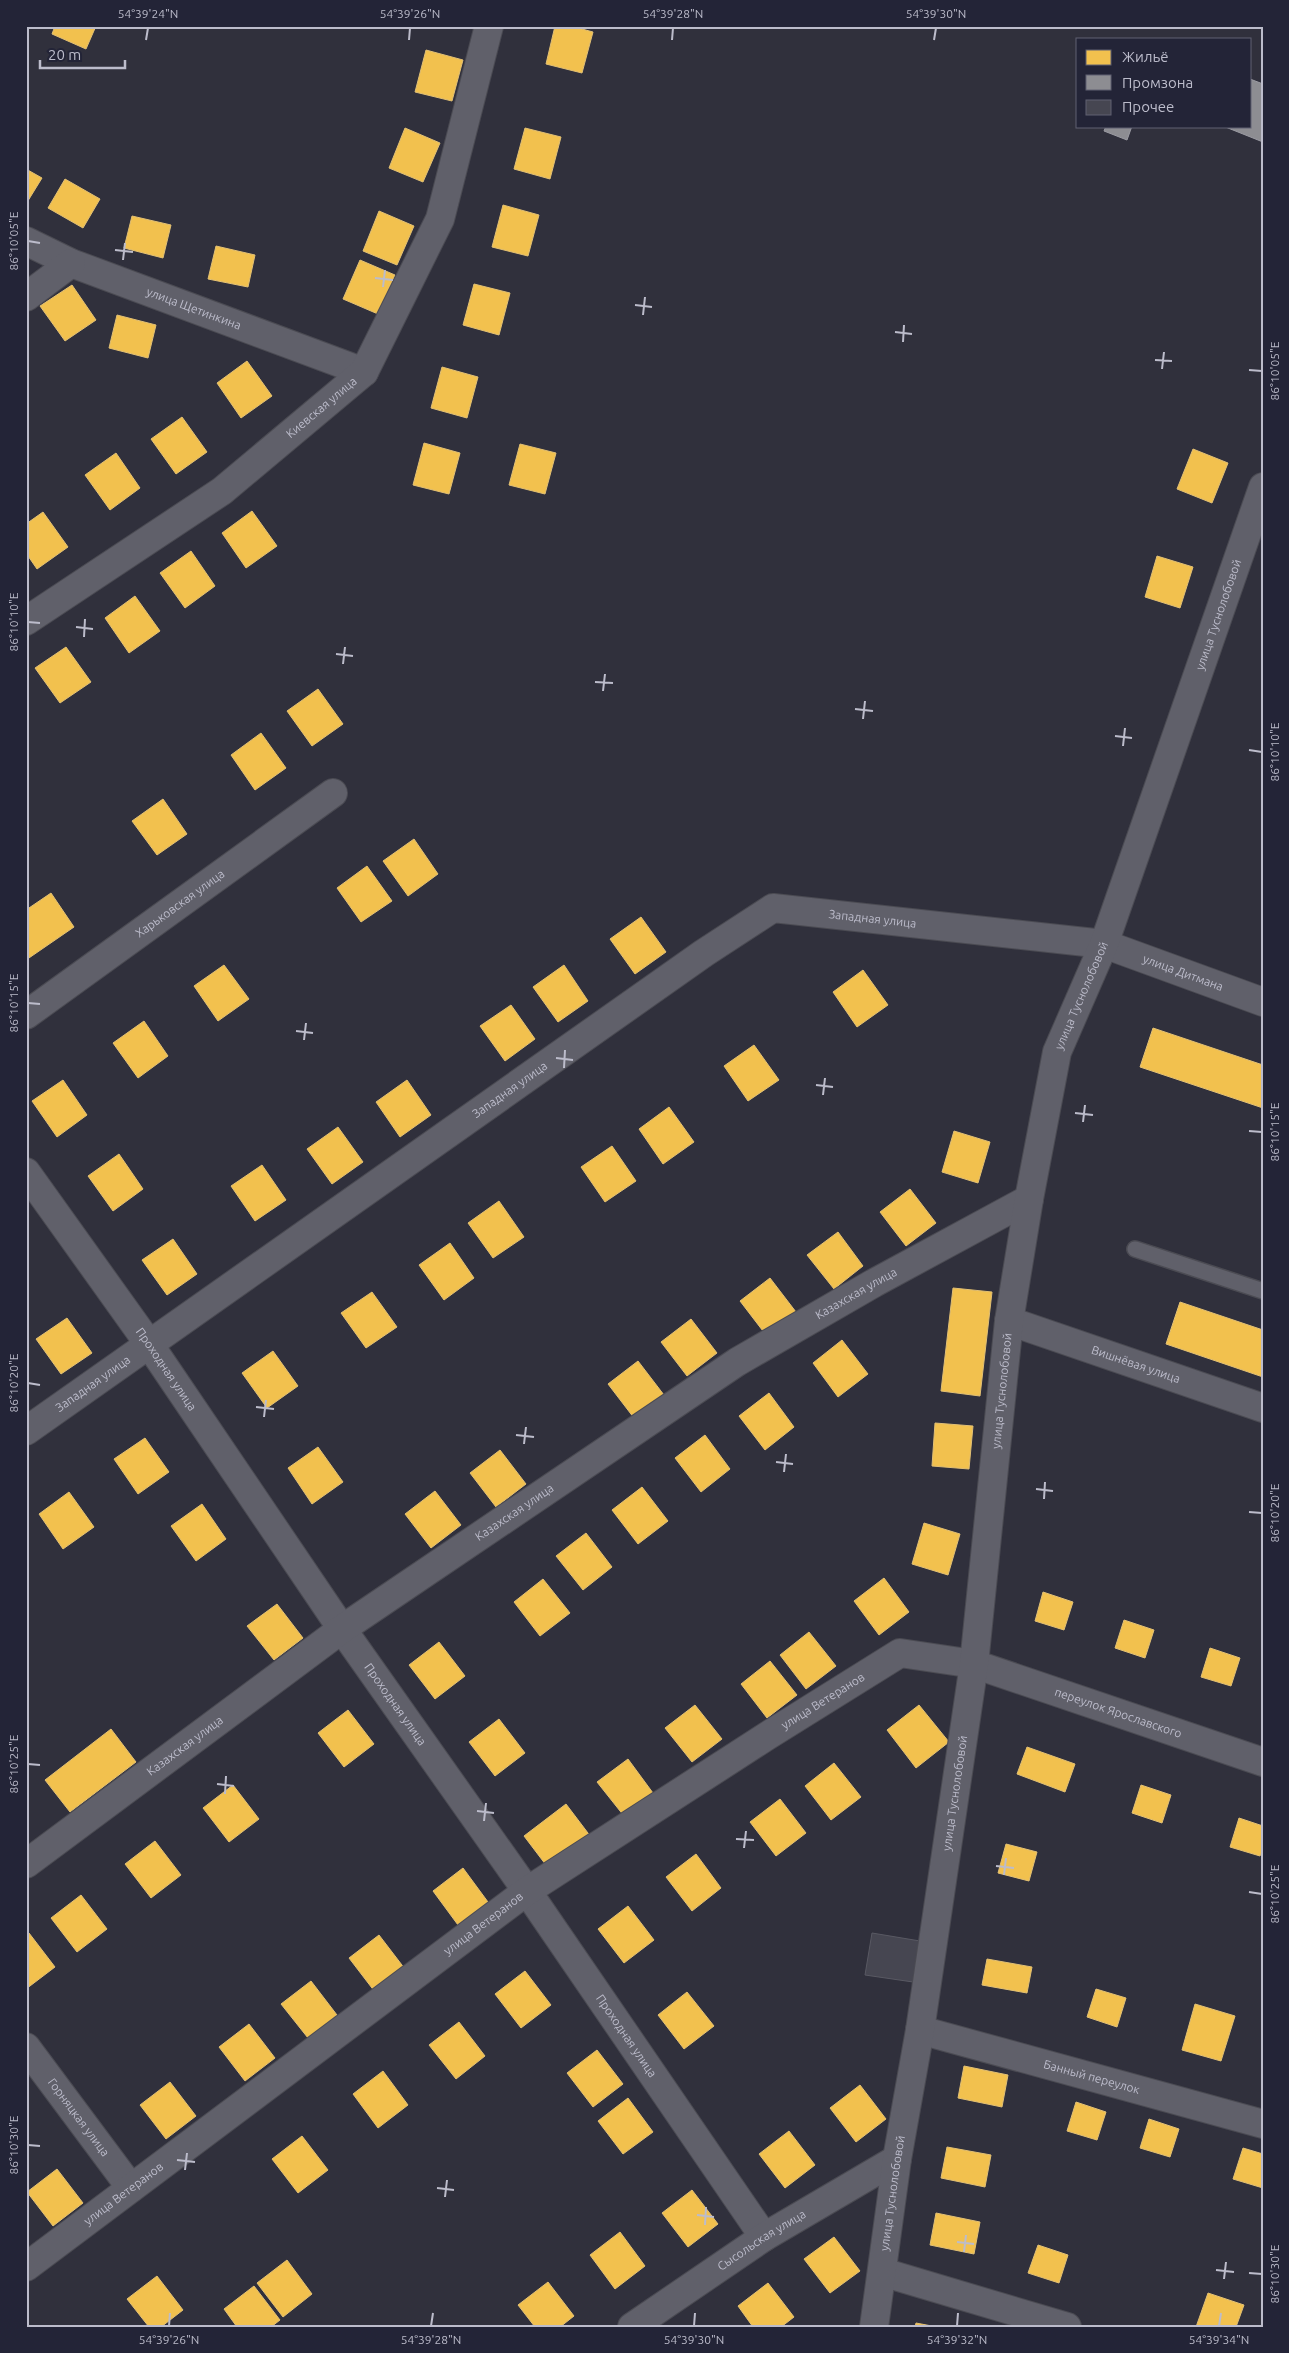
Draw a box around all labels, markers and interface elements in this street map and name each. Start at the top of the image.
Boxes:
text: 54°39'24"N [118,7,178,20]
text: 54°39'26"N [380,7,440,20]
text: 54°39'28"N [643,7,703,20]
text: 54°39'30"N [906,7,966,20]
scale bar [40,38,125,70]
legend [1076,38,1252,128]
text: 20 m [48,46,81,63]
text: Жильё [1122,48,1169,65]
text: Промзона [1122,74,1193,91]
text: Прочее [1122,98,1174,115]
text: 86°10'05"E [7,211,20,270]
street label: улица Щетинкина [145,285,243,332]
text: 86°10'05"E [1268,341,1281,400]
street label: Киевская улица [283,374,359,440]
street label: улица Туснолобовой [1193,557,1243,672]
text: 86°10'10"E [7,592,20,651]
text: 86°10'10"E [1268,722,1281,781]
street label: Харьковская улица [133,867,227,940]
street label: Западная улица [828,907,917,930]
street label: улица Туснолобовой [1052,939,1110,1052]
street label: улица Дитмана [1141,952,1225,993]
text: 86°10'15"E [7,973,20,1032]
street label: Западная улица [470,1059,549,1120]
text: 86°10'15"E [1268,1102,1281,1161]
street label: Казахская улица [813,1265,899,1321]
street label: Проходная улица [134,1325,199,1413]
street label: улица Туснолобовой [989,1332,1014,1450]
street label: Вишнёвая улица [1090,1343,1182,1385]
text: 86°10'20"E [7,1353,20,1412]
street label: Западная улица [53,1353,133,1414]
street label: Казахская улица [473,1481,556,1543]
text: 86°10'20"E [1268,1483,1281,1542]
street label: Проходная улица [362,1661,429,1748]
street label: улица Ветеранов [779,1670,867,1732]
street label: переулок Ярославского [1053,1685,1184,1740]
street label: Казахская улица [144,1713,225,1778]
text: 86°10'25"E [7,1734,20,1793]
street label: улица Туснолобовой [940,1735,969,1852]
text: 86°10'25"E [1268,1864,1281,1923]
street label: улица Ветеранов [441,1889,525,1957]
street label: Проходная улица [594,1992,660,2079]
street label: Банный переулок [1042,2057,1141,2096]
street label: Горняцкая улица [46,2076,112,2159]
text: 86°10'30"E [7,2115,20,2174]
street label: улица Туснолобовой [877,2134,907,2252]
street label: улица Ветеранов [81,2159,165,2227]
street label: Сысольская улица [715,2207,808,2273]
text: 86°10'30"E [1268,2244,1281,2303]
text: 54°39'26"N [139,2333,199,2346]
text: 54°39'28"N [401,2333,461,2346]
text: 54°39'30"N [664,2333,724,2346]
text: 54°39'32"N [927,2333,987,2346]
text: 54°39'34"N [1189,2333,1249,2346]

